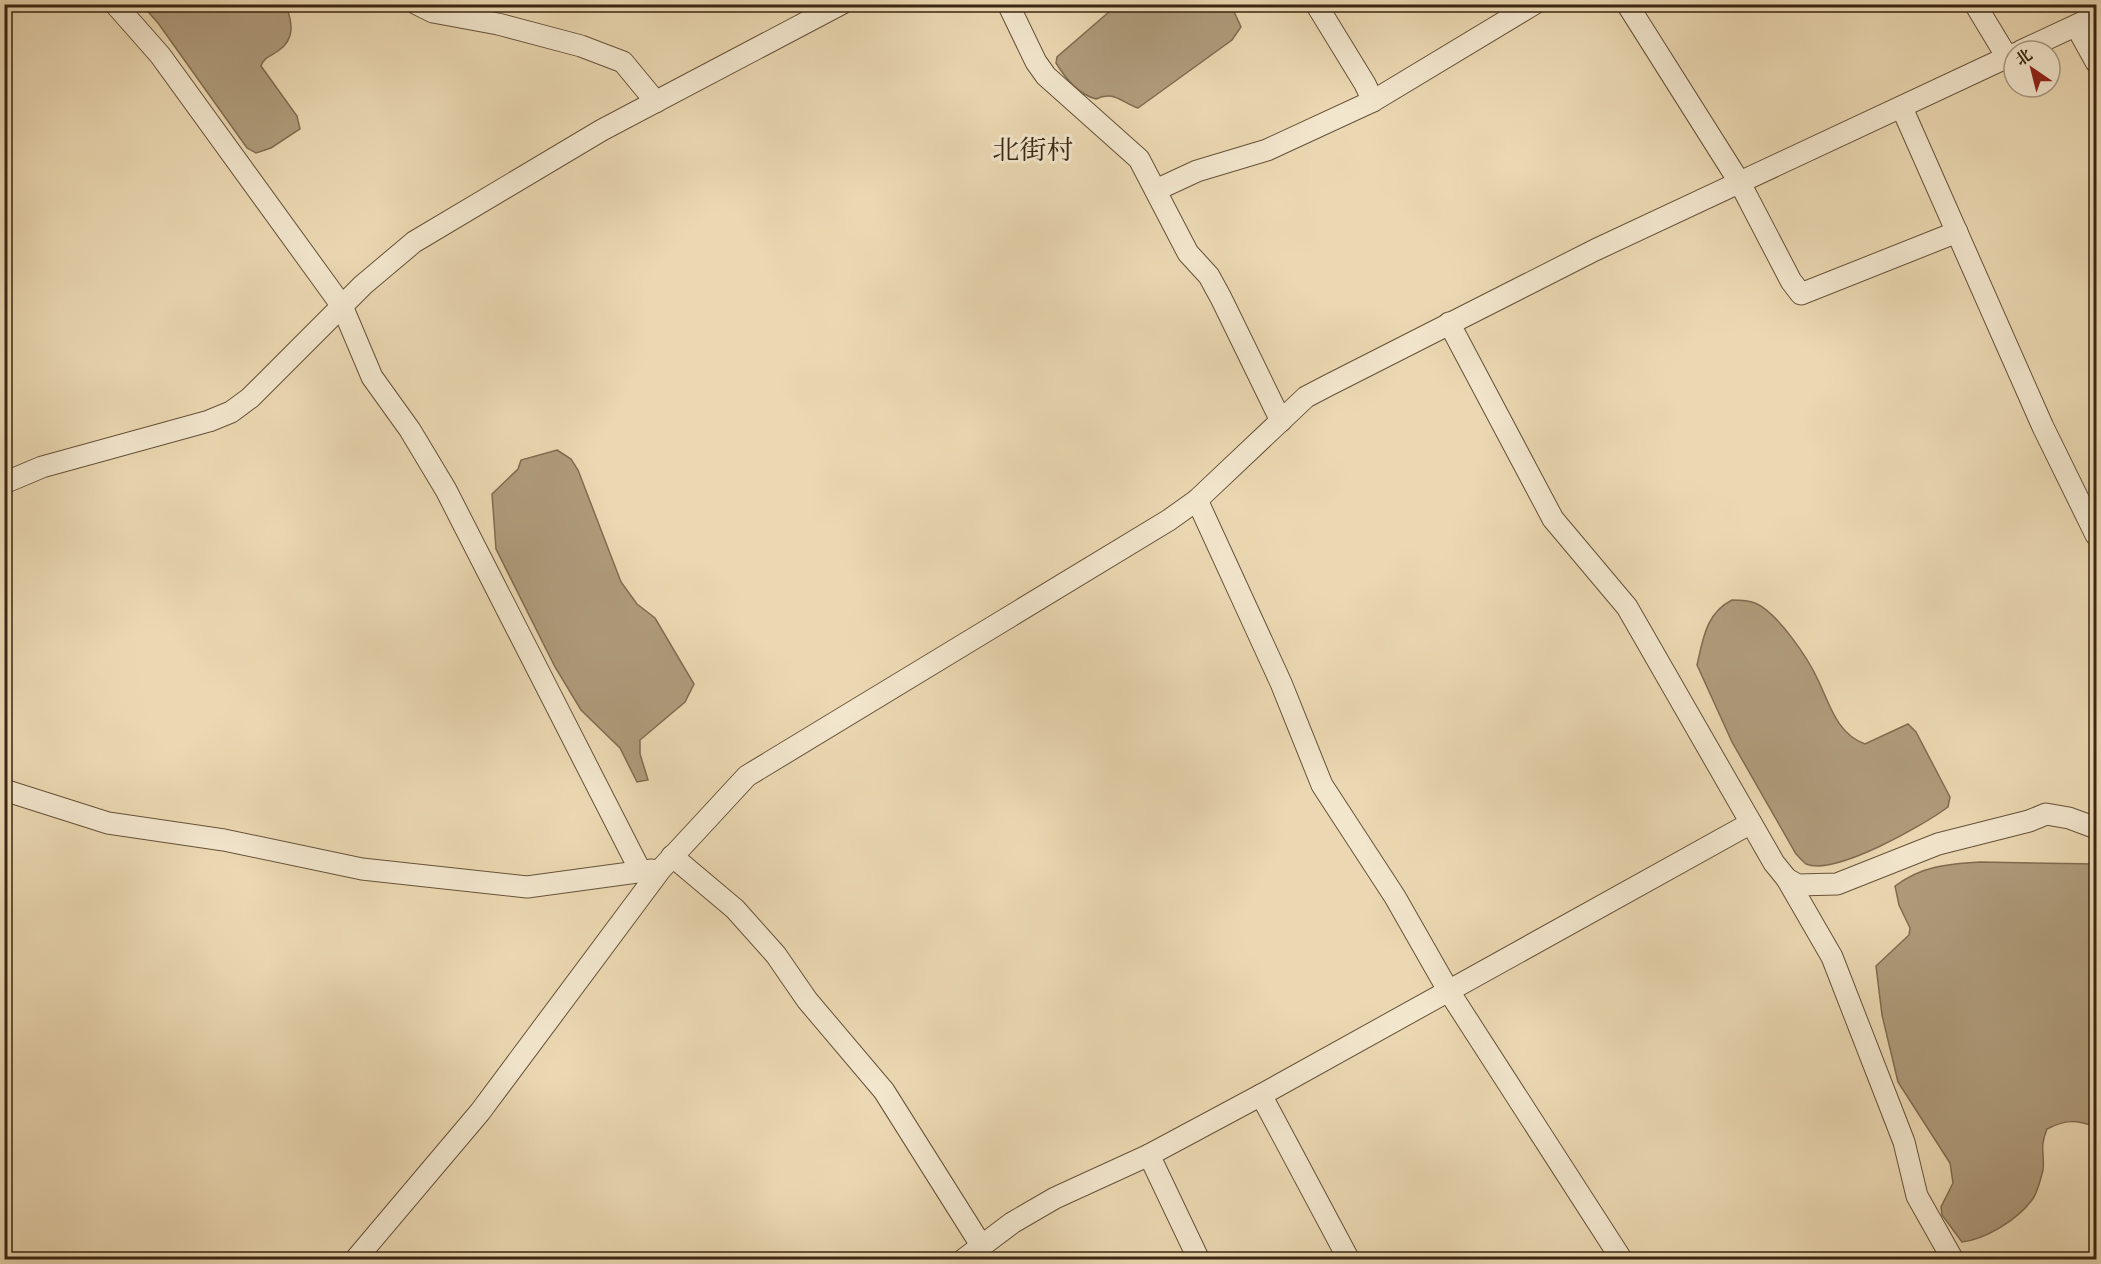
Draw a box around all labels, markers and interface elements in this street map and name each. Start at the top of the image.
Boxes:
north arrow [2002,39,2062,99]
text: 北 [2010,42,2037,71]
district label: 北街村 [993,129,1074,169]

